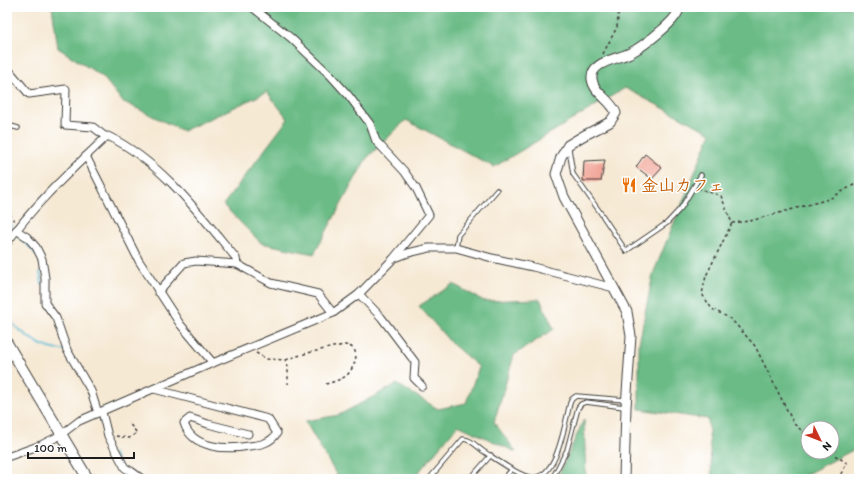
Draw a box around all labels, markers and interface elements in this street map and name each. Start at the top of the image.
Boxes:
place label: 金山カフェ [641,175,725,195]
restaurant icon: 金山カフェ [620,176,638,194]
north arrow [800,420,840,460]
scale bar [28,434,134,460]
text: N [820,439,834,454]
text: 100 m [34,441,67,455]

